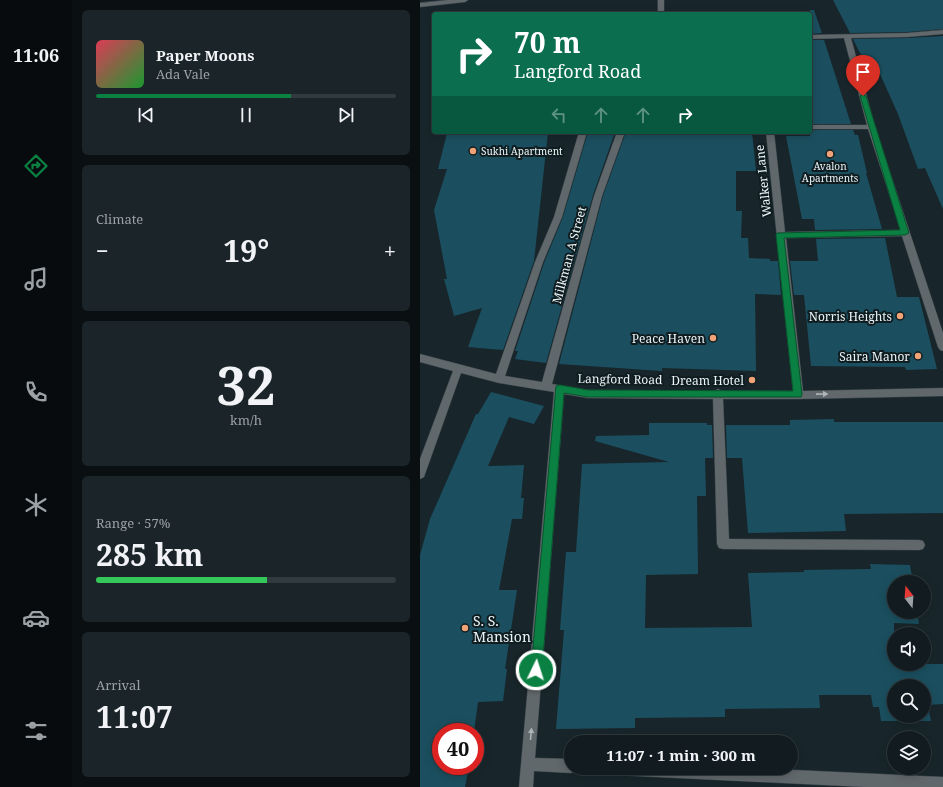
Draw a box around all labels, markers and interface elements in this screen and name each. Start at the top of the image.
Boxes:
text: 70 m [514,23,581,61]
icon: right [448,28,500,80]
text: 11:06 [13,43,59,67]
text: Paper Moons [156,45,255,65]
pin [846,55,880,96]
text: Langford Road [514,59,641,83]
icon: arrive [852,61,874,83]
text: Ada Vale [156,65,210,83]
icon: previous [135,104,157,126]
icon: pause [235,104,257,126]
icon: next [335,104,357,126]
icon: left [548,104,570,126]
icon: ahead [590,104,612,126]
icon: ahead [632,104,654,126]
icon: right [674,104,696,126]
place label: Sukhi Apartment [481,144,563,158]
street label: Walker Lane [751,144,775,218]
marker: Sukhi Apartment [468,146,478,156]
marker: Avalon Apartments [825,149,835,159]
icon: directions [22,152,50,180]
place label: Avalon Apartments [802,159,859,185]
street label: Milkman A Street [548,205,590,305]
text: Climate [96,210,143,228]
text: 19° [223,230,269,271]
text: − [96,235,109,265]
text: + [384,235,396,265]
icon: music [22,265,50,293]
place label: Norris Heights [809,308,892,325]
marker: Norris Heights [895,311,905,321]
place label: Peace Haven [632,330,705,347]
marker: Peace Haven [708,333,718,343]
place label: Saira Manor [839,348,910,365]
text: 32 [217,349,275,420]
marker: Saira Manor [913,351,923,361]
street label: Langford Road [577,370,663,388]
place label: Dream Hotel [671,372,744,389]
marker: Dream Hotel [747,375,757,385]
icon: phone [22,378,50,406]
one-way arrow [816,391,829,397]
text: km/h [230,411,262,429]
icon: climate [22,491,50,519]
text: Range · 57% [96,514,170,532]
text: 285 km [96,534,203,575]
north arrow [887,575,931,619]
map controls [887,575,931,775]
icon: car [22,604,50,632]
place label: S. S. Mansion [473,611,531,646]
marker: S. S. Mansion [460,623,470,633]
button: sound [887,627,931,671]
position arrow [515,649,557,691]
text: Arrival [96,676,140,694]
button: search [887,679,931,723]
text: 11:07 [96,696,173,737]
icon: filters [22,717,50,745]
speed limit sign: 40 [432,723,484,775]
one-way arrow [528,728,535,740]
button: layers [887,731,931,775]
text: 11:07 · 1 min · 300 m [606,745,756,765]

